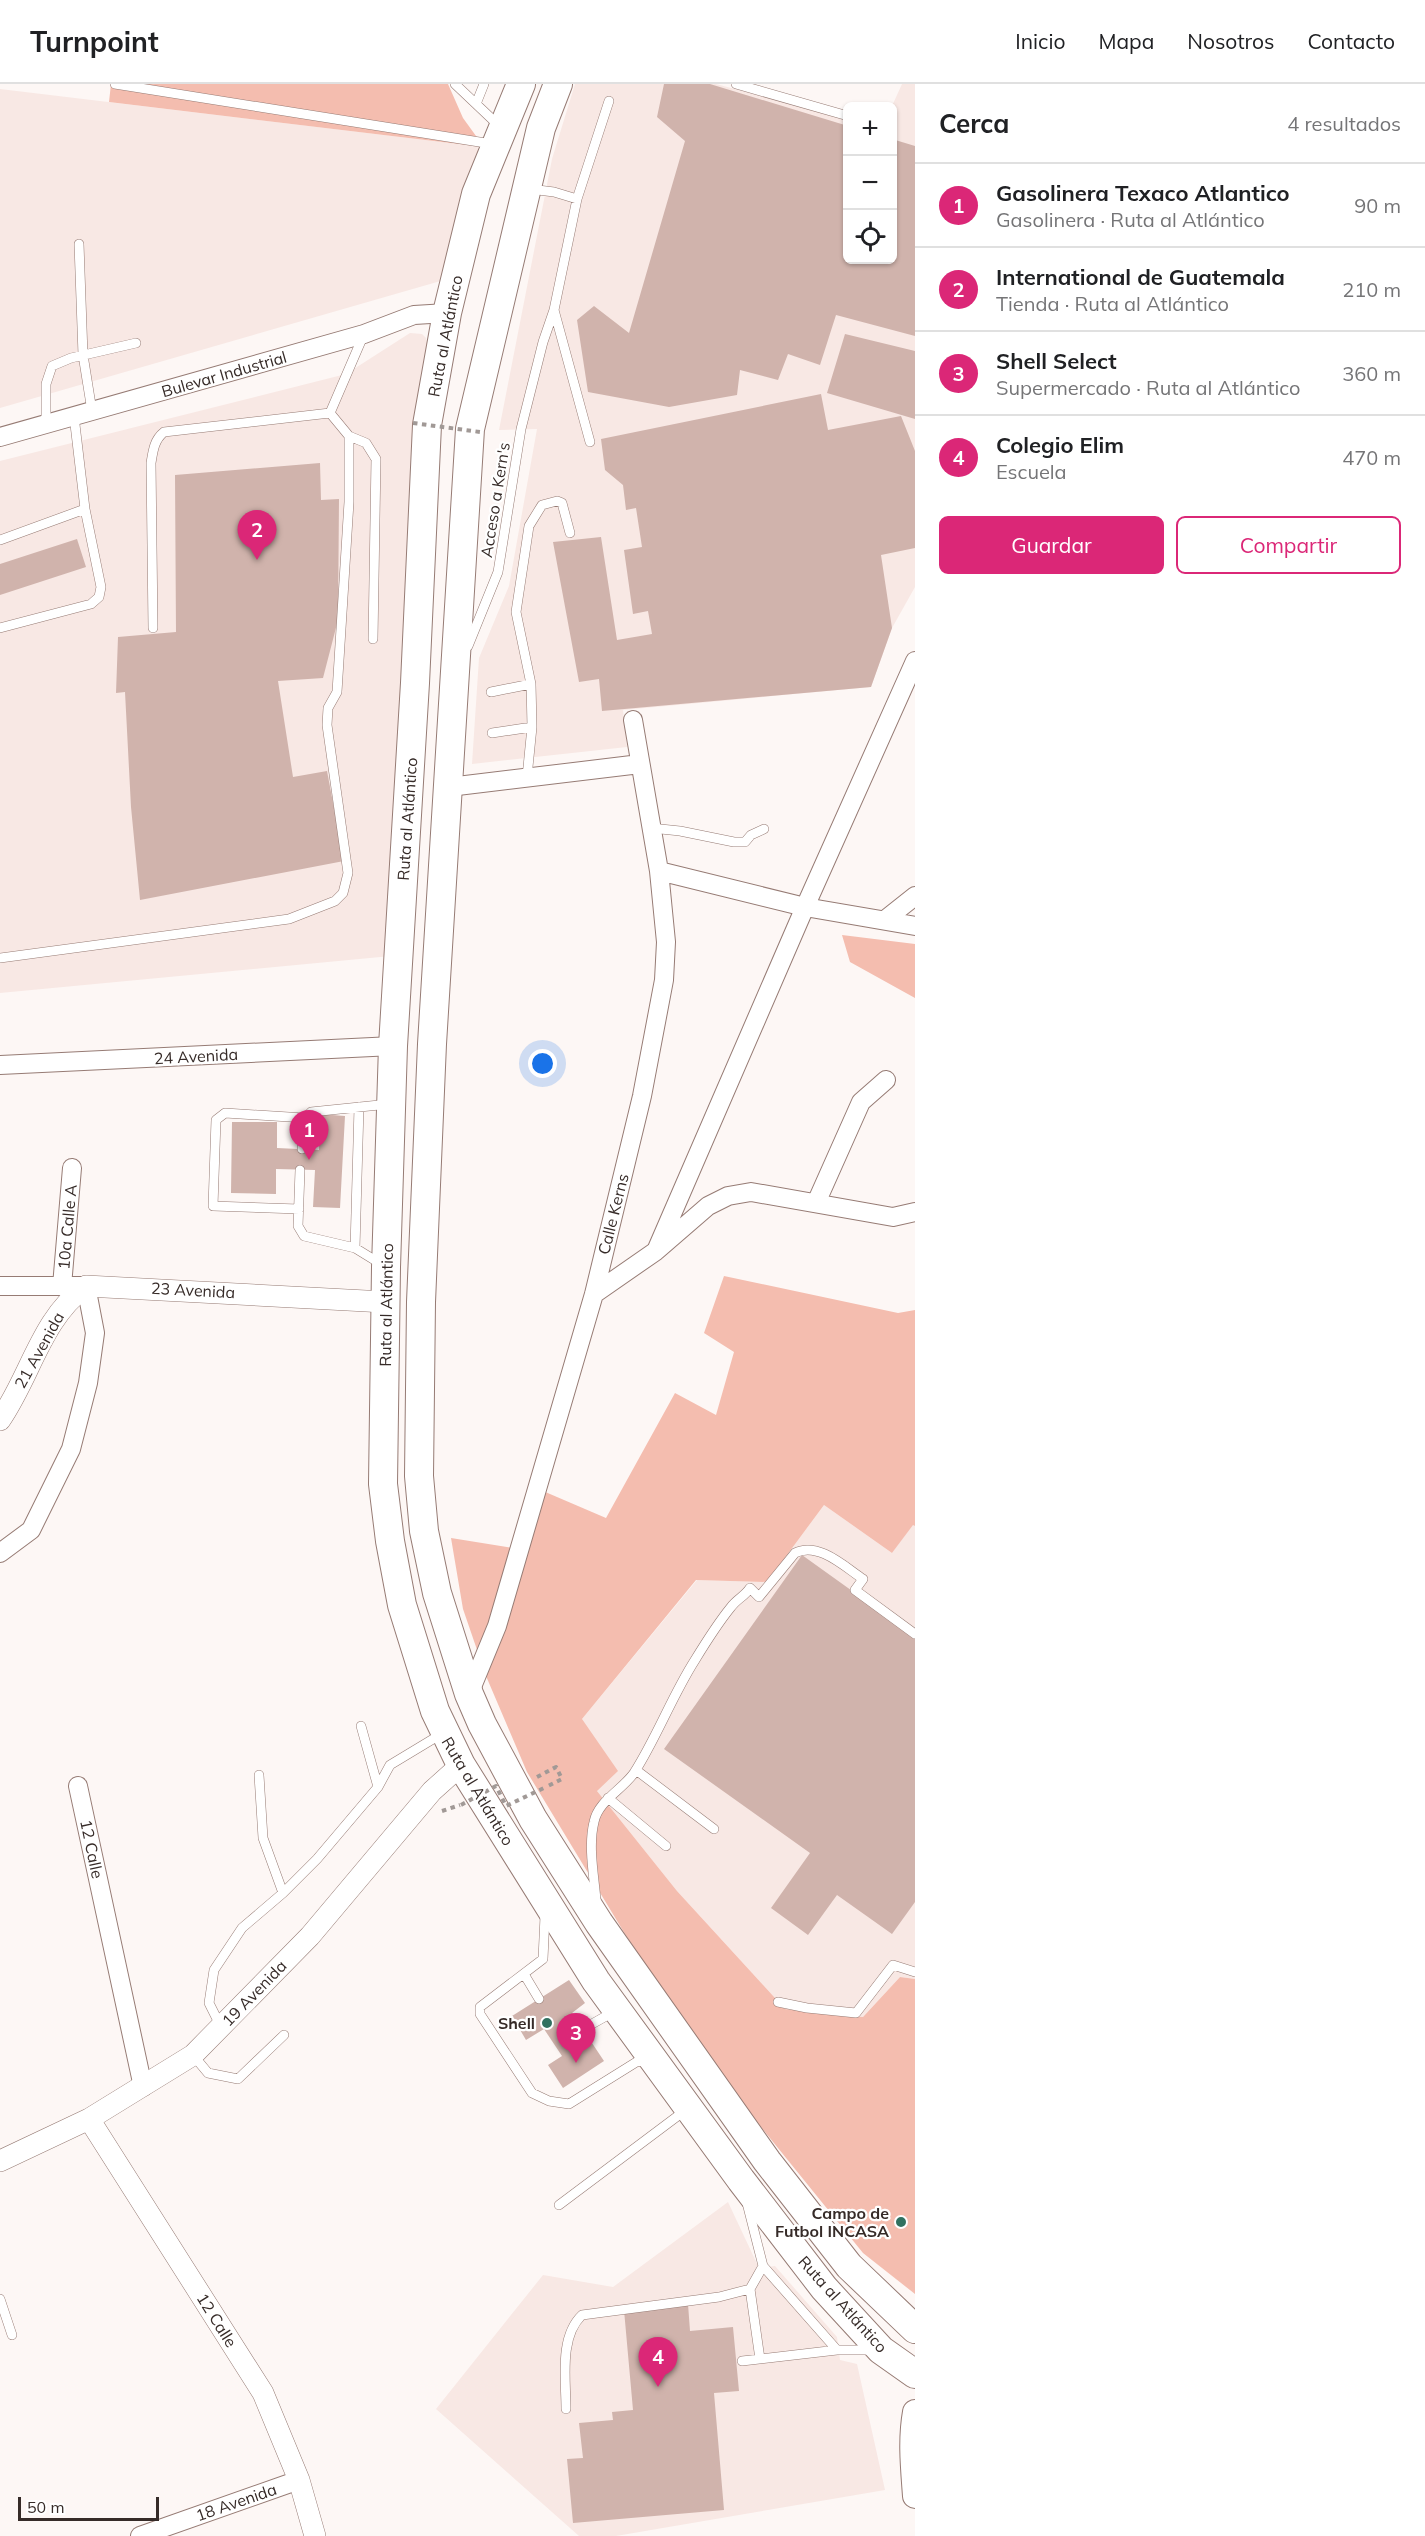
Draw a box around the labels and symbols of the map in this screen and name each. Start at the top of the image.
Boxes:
street label: Ruta al Atlántico [423,273,467,399]
street label: Bulevar Industrial [159,347,289,401]
street label: Acceso a Kern's [476,441,514,559]
pin: 2 [238,510,276,560]
street label: Ruta al Atlántico [393,757,421,881]
street label: 24 Avenida [153,1044,239,1068]
your location [528,1049,557,1078]
pin: 1 [290,1110,328,1160]
street label: Calle Kerns [593,1171,633,1256]
street label: 10a Calle A [53,1183,81,1270]
street label: Ruta al Atlántico [375,1243,397,1367]
street label: 23 Avenida [150,1278,236,1302]
street label: 21 Avenida [10,1308,68,1392]
street label: Ruta al Atlántico [438,1733,518,1849]
street label: 12 Calle [76,1818,108,1880]
street label: 19 Avenida [218,1956,290,2030]
place label: Shell [498,2013,535,2033]
pin: 3 [556,2014,596,2063]
marker: Shell [540,2016,554,2030]
place label: Campo de Futbol INCASA [775,2203,889,2241]
marker: Campo de Futbol INCASA [894,2215,908,2229]
street label: Ruta al Atlántico [794,2251,892,2357]
street label: 12 Calle [193,2289,241,2351]
pin: 4 [638,2338,678,2387]
street label: 18 Avenida [193,2479,279,2525]
scale bar [18,2494,159,2522]

